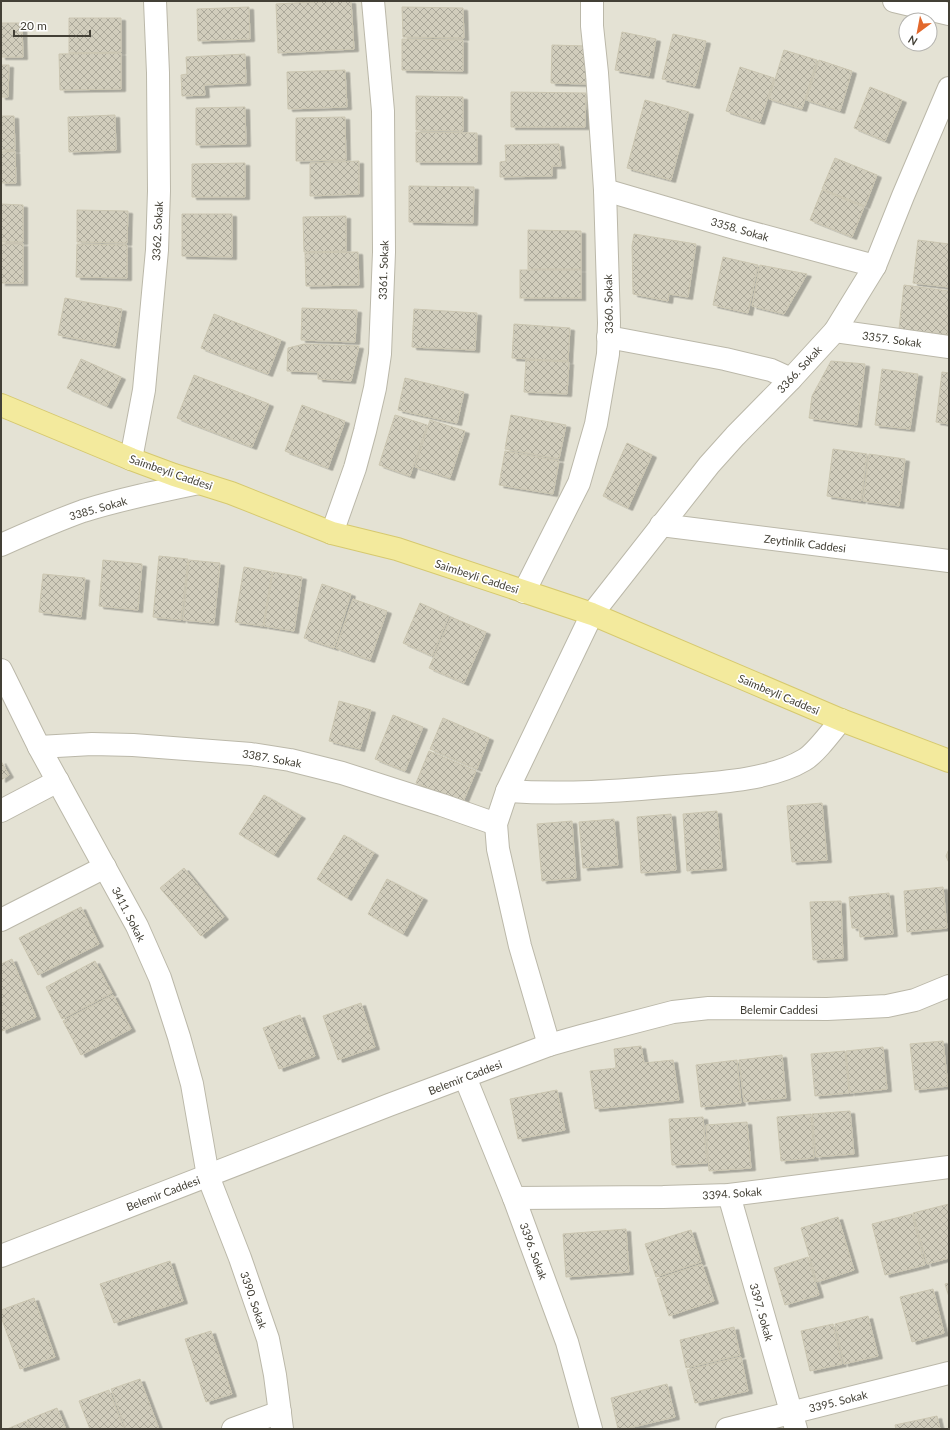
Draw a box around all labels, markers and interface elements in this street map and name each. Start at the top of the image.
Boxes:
scale bar [14,12,90,38]
north arrow [898,12,938,52]
text: 20 m [20,18,47,33]
text: N [905,33,919,49]
street label: 3362. Sokak [149,200,165,261]
street label: 3358. Sokak [709,215,771,244]
street label: 3361. Sokak [375,240,391,300]
street label: 3360. Sokak [601,274,615,334]
street label: 3357. Sokak [862,328,923,350]
street label: 3366. Sokak [774,342,824,395]
street label: Saimbeyli Caddesi [128,452,215,492]
street label: 3385. Sokak [67,493,129,522]
street label: Zeytinlik Caddesi [763,532,847,555]
street label: Saimbeyli Caddesi [434,556,521,596]
street label: Saimbeyli Caddesi [736,671,822,717]
street label: 3387. Sokak [241,746,303,770]
street label: 3411. Sokak [110,884,149,944]
street label: Belemir Caddesi [740,1003,818,1016]
street label: Belemir Caddesi [426,1057,504,1097]
street label: Belemir Caddesi [124,1173,202,1213]
street label: 3394. Sokak [702,1184,763,1202]
street label: 3396. Sokak [518,1221,550,1282]
street label: 3390. Sokak [238,1270,270,1331]
street label: 3397. Sokak [748,1281,777,1343]
street label: 3395. Sokak [807,1387,869,1415]

